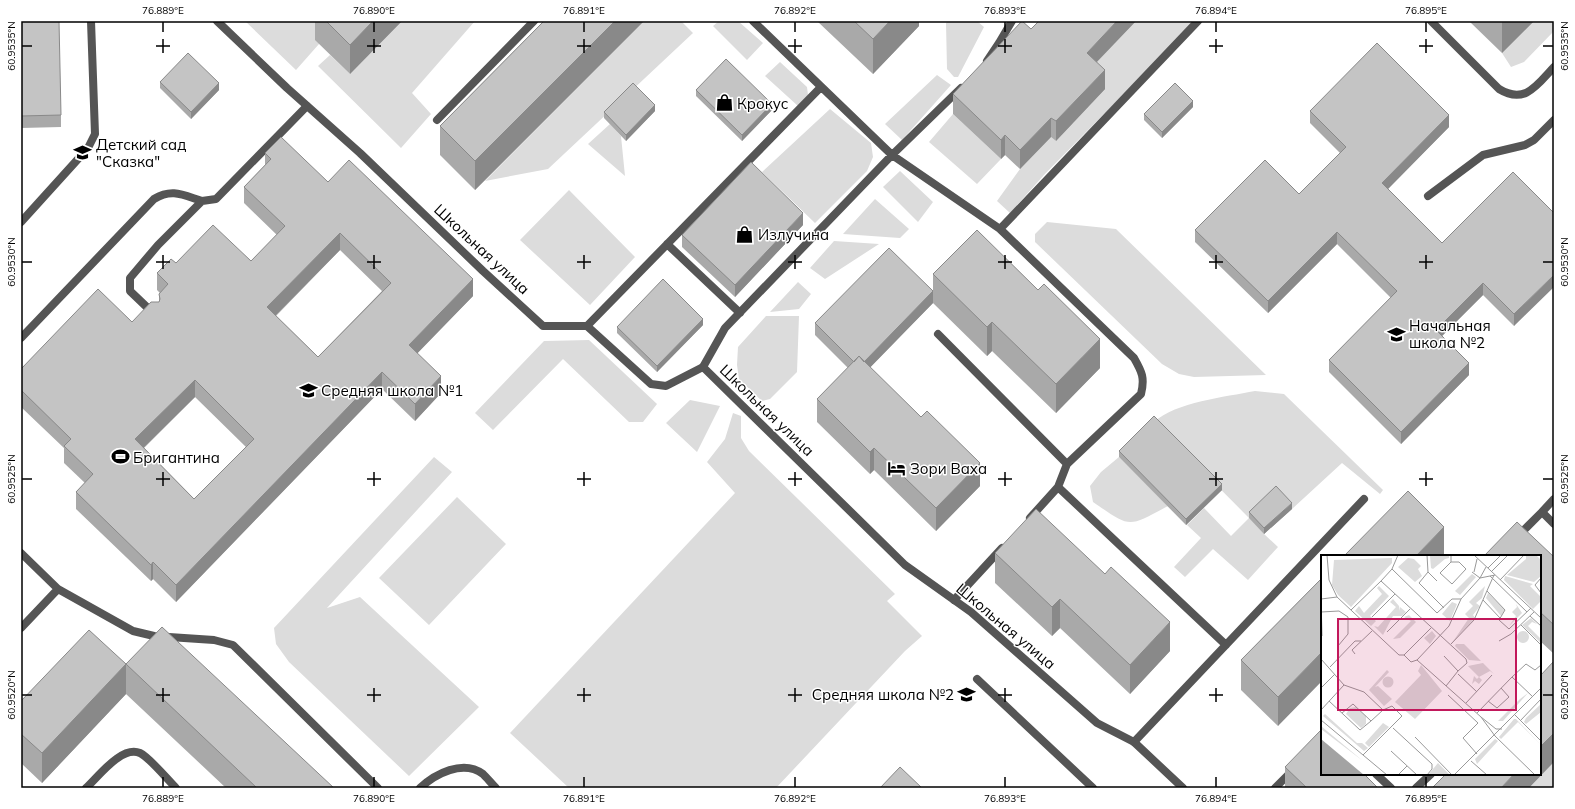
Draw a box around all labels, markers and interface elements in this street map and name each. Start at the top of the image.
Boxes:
text: 76.889°E [142,4,184,17]
text: 76.890°E [353,4,395,17]
text: 76.891°E [563,4,605,17]
text: 76.892°E [774,4,816,17]
text: 76.893°E [984,4,1026,17]
text: 76.894°E [1195,4,1237,17]
text: 76.895°E [1405,4,1447,17]
text: 60.9535°N [5,21,18,71]
text: 60.9535°N [1558,21,1571,71]
shop icon: Крокус [714,93,734,113]
place label: Крокус [737,94,788,113]
place label: Детский сад "Сказка" [96,135,186,171]
school or university icon: Детский сад "Сказка" [73,143,93,163]
street label: Школьная улица [430,200,534,298]
shop icon: Излучина [735,224,755,244]
place label: Излучина [758,225,829,244]
text: 60.9530°N [5,237,18,287]
text: 60.9530°N [1558,237,1571,287]
place label: Начальная школа №2 [1409,316,1491,352]
school or university icon: Начальная школа №2 [1386,324,1406,344]
street label: Школьная улица [716,360,818,460]
school or university icon: Средняя школа №1 [298,380,318,400]
place label: Средняя школа №1 [321,381,463,400]
sports icon: Бригантина [110,447,130,467]
place label: Бригантина [133,448,220,467]
text: 60.9525°N [5,454,18,504]
text: 60.9525°N [1558,454,1571,504]
hotel icon: Зори Ваха [887,458,907,478]
place label: Зори Ваха [910,459,987,478]
inset map [1321,555,1541,775]
street label: Школьная улица [952,579,1060,673]
text: 60.9520°N [5,670,18,720]
text: 60.9520°N [1558,670,1571,720]
school or university icon: Средняя школа №2 [957,684,977,704]
place label: Средняя школа №2 [812,685,954,704]
text: 76.889°E [142,792,184,805]
text: 76.890°E [353,792,395,805]
text: 76.891°E [563,792,605,805]
text: 76.892°E [774,792,816,805]
text: 76.893°E [984,792,1026,805]
text: 76.894°E [1195,792,1237,805]
text: 76.895°E [1405,792,1447,805]

